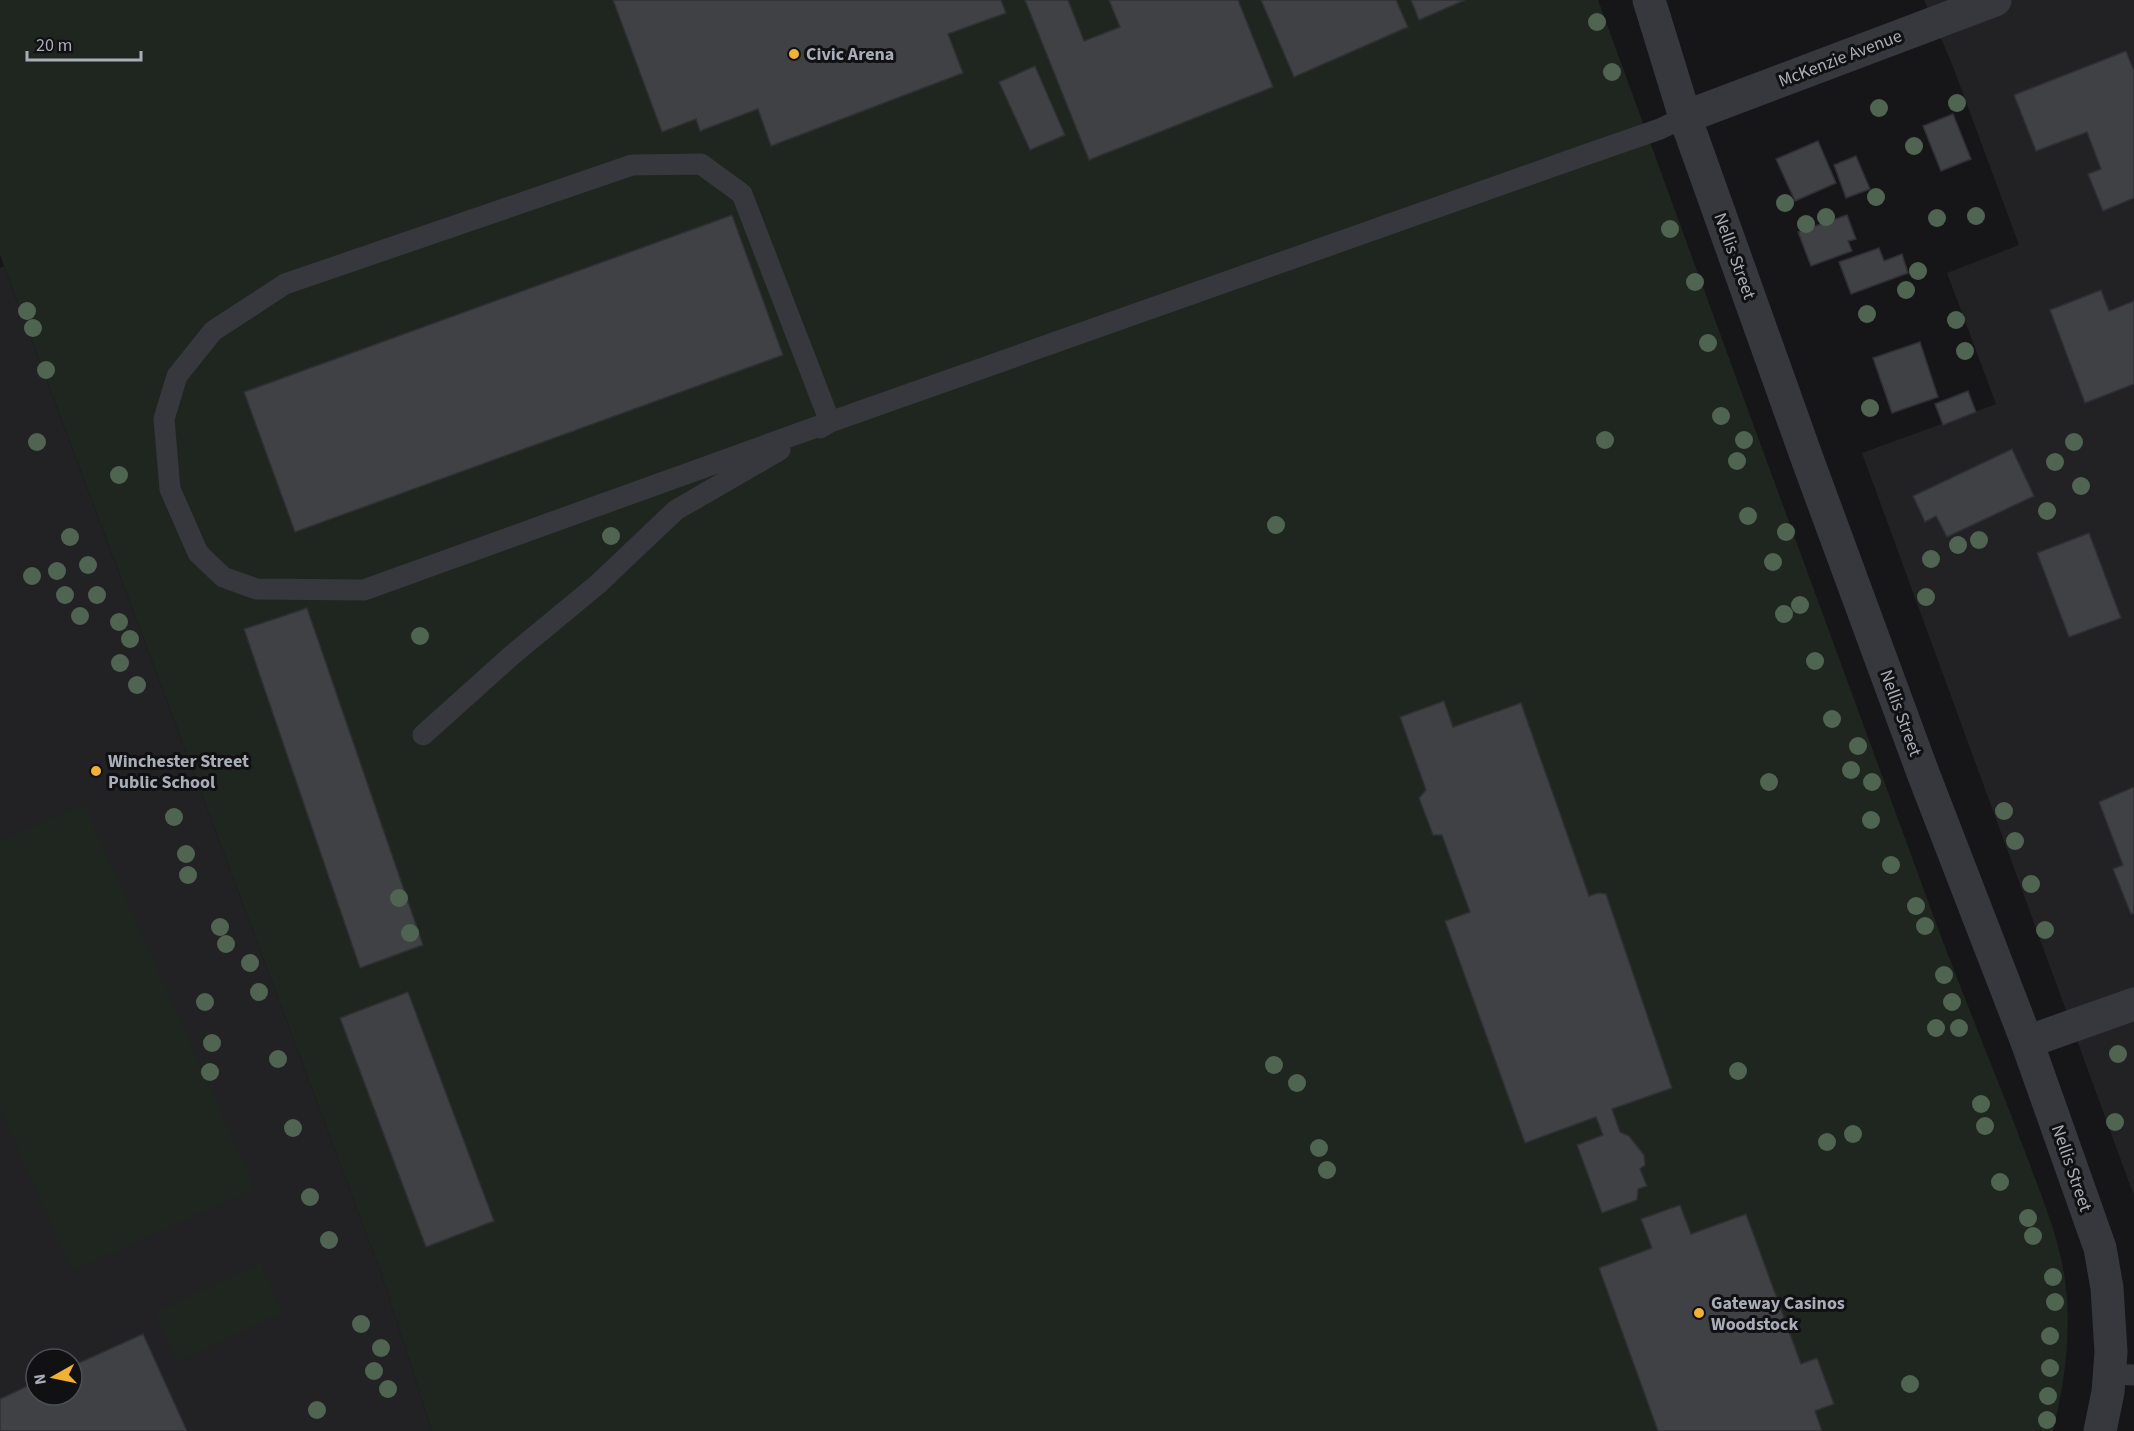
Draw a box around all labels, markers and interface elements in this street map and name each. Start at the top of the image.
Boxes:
street label: McKenzie Avenue [1775,23,1906,94]
scale bar [27,24,141,62]
text: 20 m [36,33,72,58]
place label: Civic Arena [806,42,894,67]
marker: Civic Arena [787,47,801,61]
street label: Nellis Street [1707,209,1762,303]
street label: Nellis Street [1873,666,1928,760]
place label: Winchester Street Public School [108,749,249,795]
marker: Winchester Street Public School [89,764,103,778]
street label: Nellis Street [2045,1121,2098,1215]
place label: Gateway Casinos Woodstock [1711,1291,1845,1337]
marker: Gateway Casinos Woodstock [1692,1306,1706,1320]
north arrow [24,1347,84,1407]
text: N [28,1372,52,1386]

